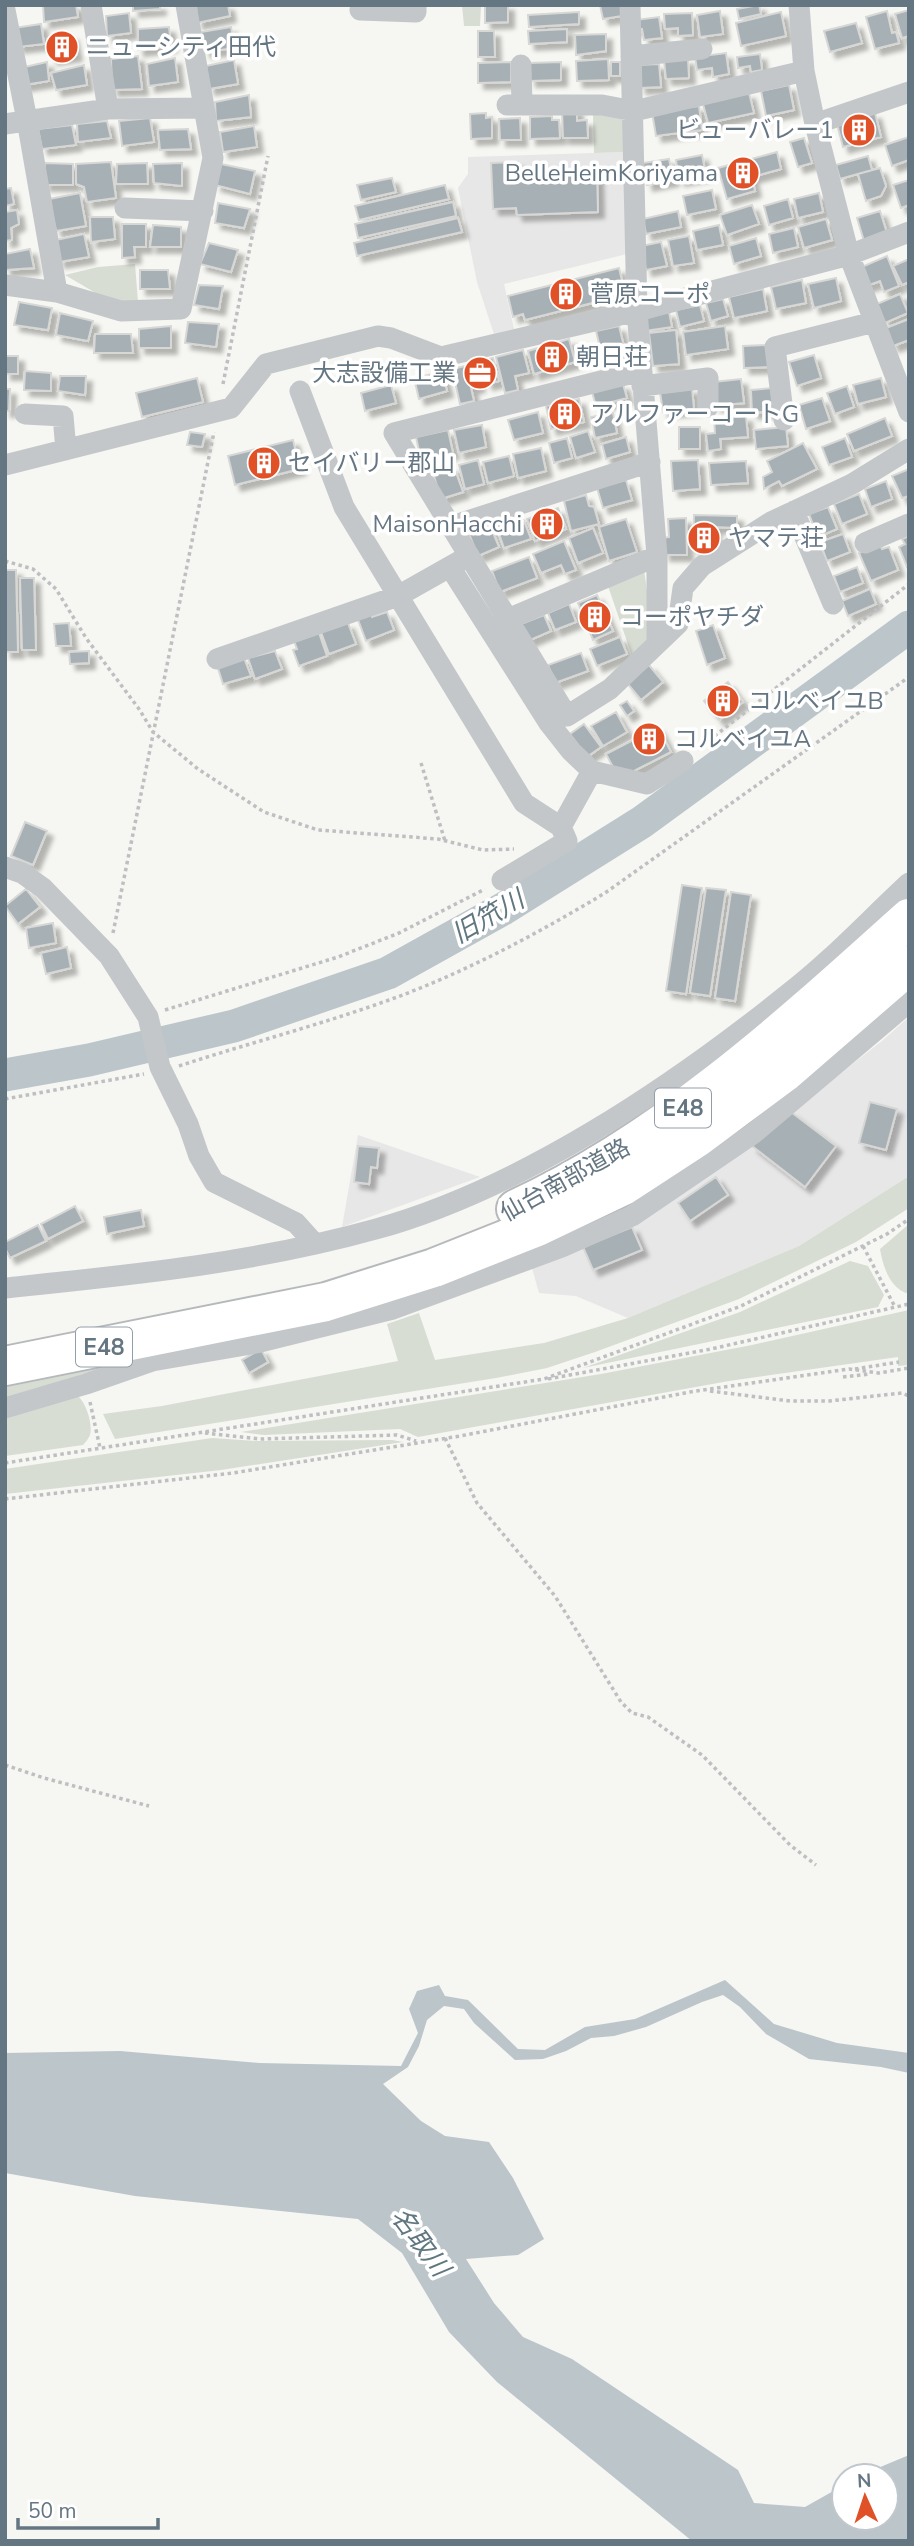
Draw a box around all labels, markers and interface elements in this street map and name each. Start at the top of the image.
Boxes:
building icon: ニューシティ田代 [43,28,81,66]
place label: ニューシティ田代 [86,31,276,63]
building icon: ビューバレー1 [840,111,878,149]
place label: ビューバレー1 [676,114,834,146]
building icon: BelleHeimKoriyama [724,154,762,192]
place label: BelleHeimKoriyama [505,157,718,189]
building icon: 菅原コーポ [547,275,585,313]
place label: 菅原コーポ [590,278,710,310]
building icon: 朝日荘 [533,338,571,376]
place label: 朝日荘 [576,341,648,373]
office icon: 大志設備工業 [461,354,499,392]
place label: 大志設備工業 [312,357,456,389]
building icon: アルファーコートG [546,395,584,433]
place label: アルファーコートG [590,398,799,430]
building icon: セイバリー郡山 [245,444,283,482]
place label: セイバリー郡山 [288,447,456,479]
building icon: MaisonHacchi [528,505,566,543]
place label: MaisonHacchi [373,508,522,540]
building icon: ヤマテ荘 [685,519,723,557]
place label: ヤマテ荘 [728,522,824,554]
building icon: コーポヤチダ [576,598,614,636]
place label: コーポヤチダ [620,601,764,633]
building icon: コルベイユB [704,682,742,720]
place label: コルベイユB [748,685,884,717]
building icon: コルベイユA [630,720,668,758]
place label: コルベイユA [674,723,812,755]
water label: 旧笊川 [445,881,533,952]
road number: E48 [655,1088,711,1128]
street label: 仙台南部道路 [494,1131,636,1229]
road number: E48 [76,1328,132,1366]
water label: 名取川 [383,2200,459,2286]
north arrow [830,2462,900,2532]
text: N [856,2468,872,2494]
scale bar [18,2486,158,2530]
text: 50 m [28,2497,77,2525]

